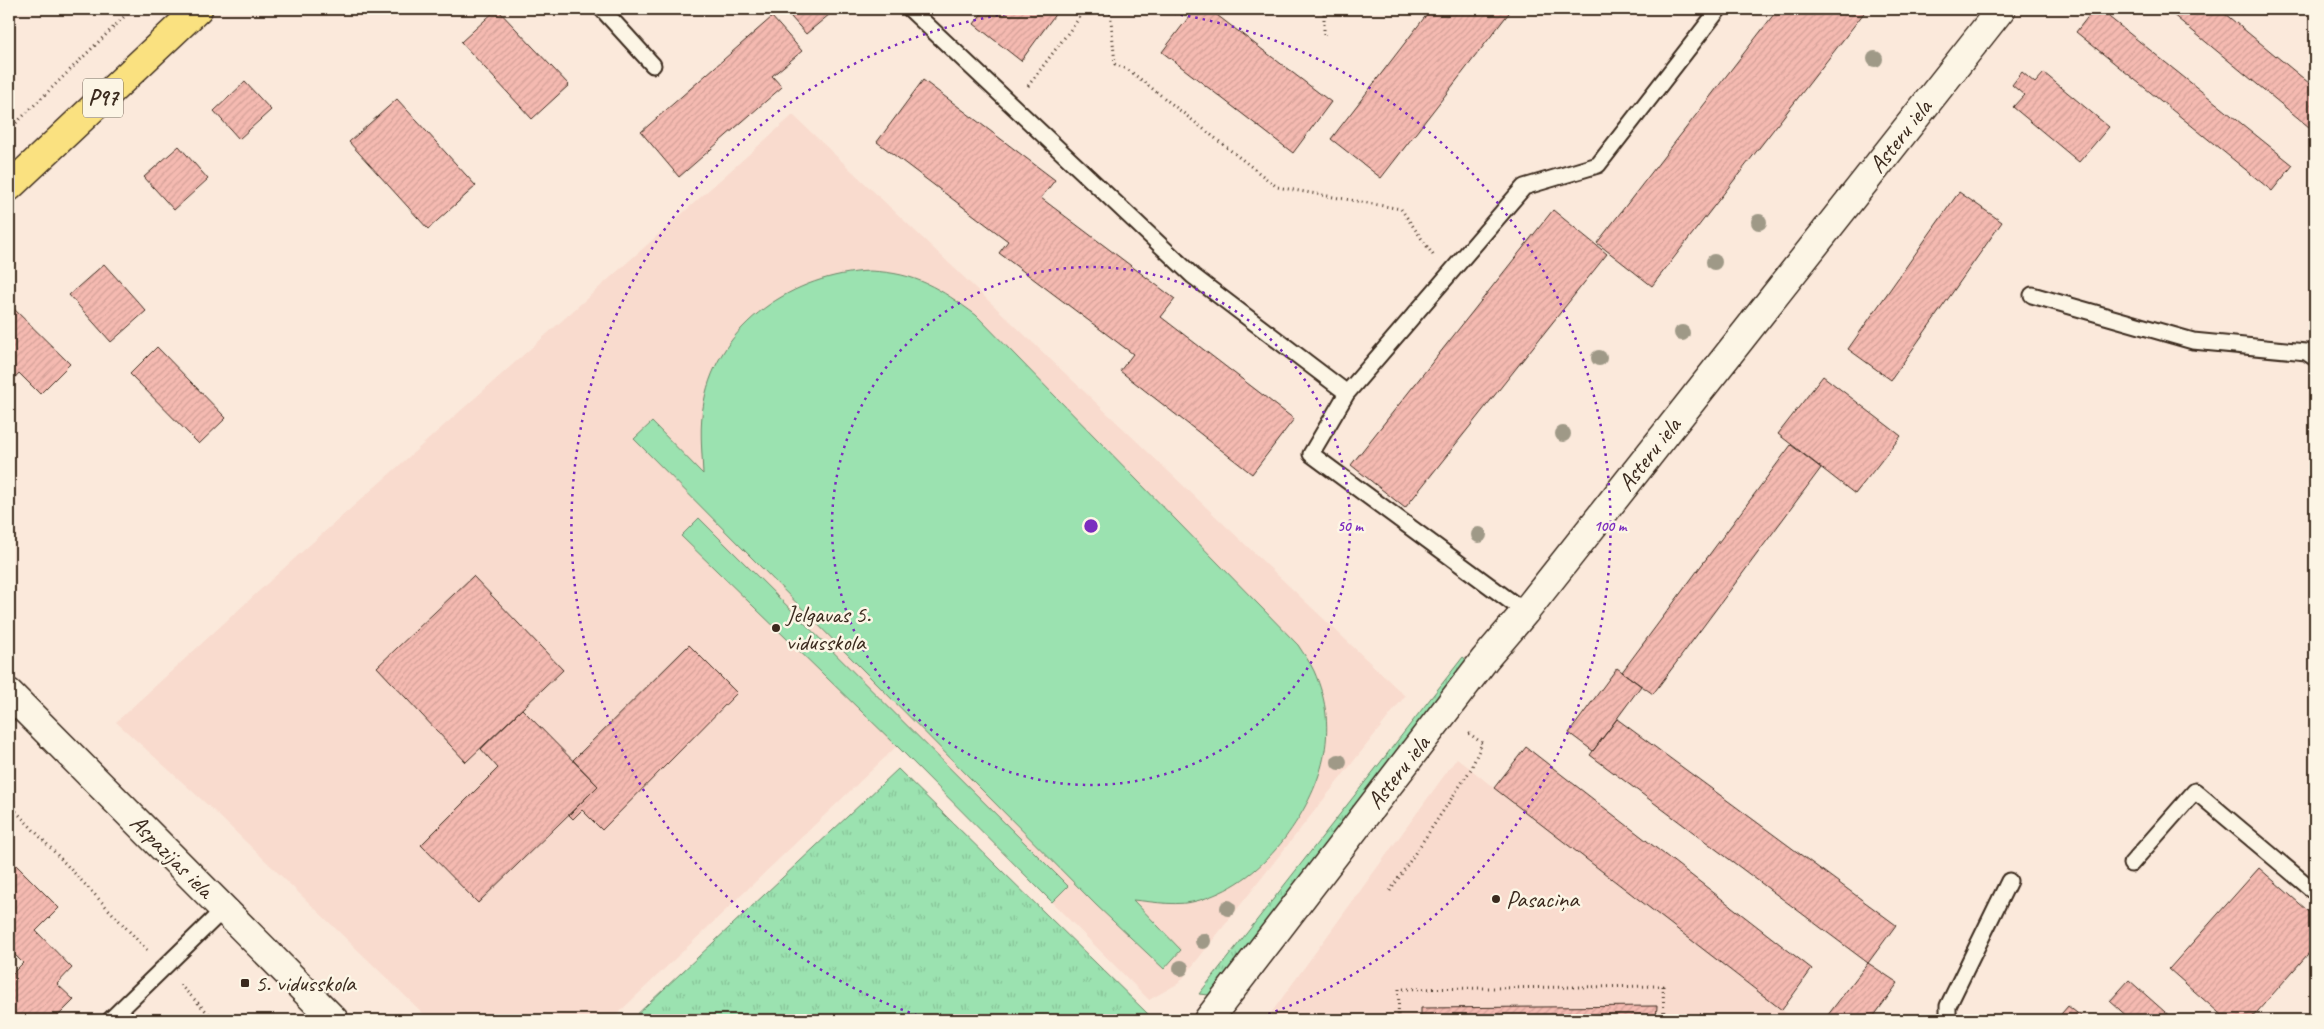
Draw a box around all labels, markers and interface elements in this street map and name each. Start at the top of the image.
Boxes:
road number: P97 [83,78,123,118]
street label: Asteru iela [1862,92,1939,179]
street label: Asteru iela [1611,410,1688,497]
centre of rings [1082,517,1100,535]
text: 50 m [1337,517,1364,536]
text: 100 m [1594,517,1628,536]
place label: Jelgavas 5. vidusskola [785,599,871,657]
marker: Jelgavas 5. vidusskola [770,622,782,634]
street label: Asteru iela [1360,728,1437,815]
street label: Aspazijas iela [124,808,222,906]
place label: Pasaciņa [1506,884,1580,914]
marker: Pasaciņa [1490,893,1502,905]
place label: 5. vidusskola [255,968,357,998]
marker: 5. vidusskola [239,977,251,989]

